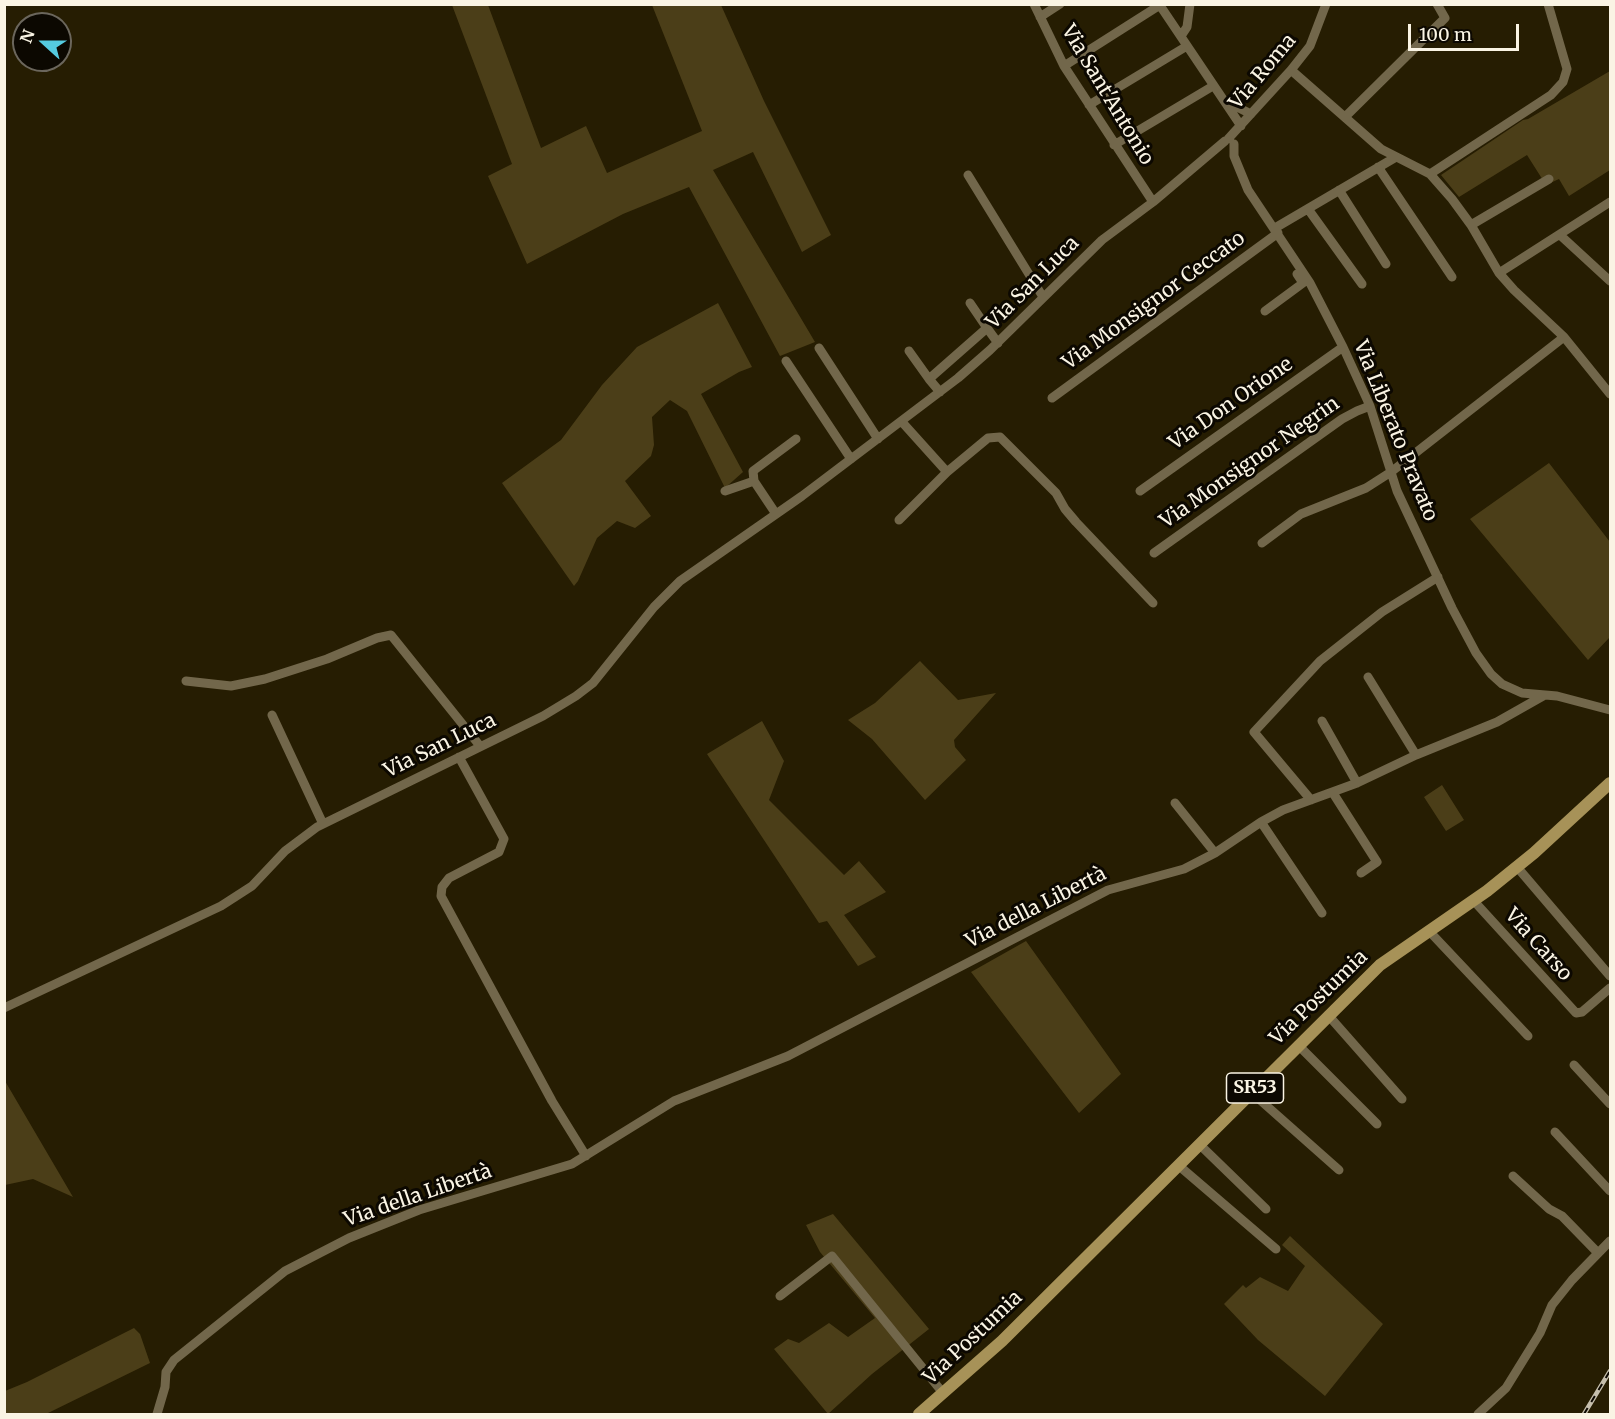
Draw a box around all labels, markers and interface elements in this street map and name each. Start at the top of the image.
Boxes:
north arrow [12,12,72,72]
scale bar [1411,12,1522,50]
street label: Via Sant'Antonio [1056,21,1158,169]
text: 100 m [1419,23,1472,46]
text: N [15,27,39,46]
street label: Via Roma [1225,29,1301,115]
street label: Via Monsignor Ceccato [1058,227,1250,375]
street label: Via San Luca [982,232,1084,334]
street label: Via Liberato Pravato [1348,337,1442,525]
street label: Via Don Orione [1165,352,1297,456]
street label: Via Monsignor Negrin [1156,392,1344,534]
street label: Via San Luca [380,709,500,783]
street label: Via della Libertà [962,862,1110,954]
street label: Via Carso [1499,904,1577,986]
street label: Via Postumia [1265,945,1373,1051]
road number: SR53 [1226,1073,1284,1103]
street label: Via della Libertà [341,1159,495,1233]
street label: Via Postumia [919,1286,1027,1390]

